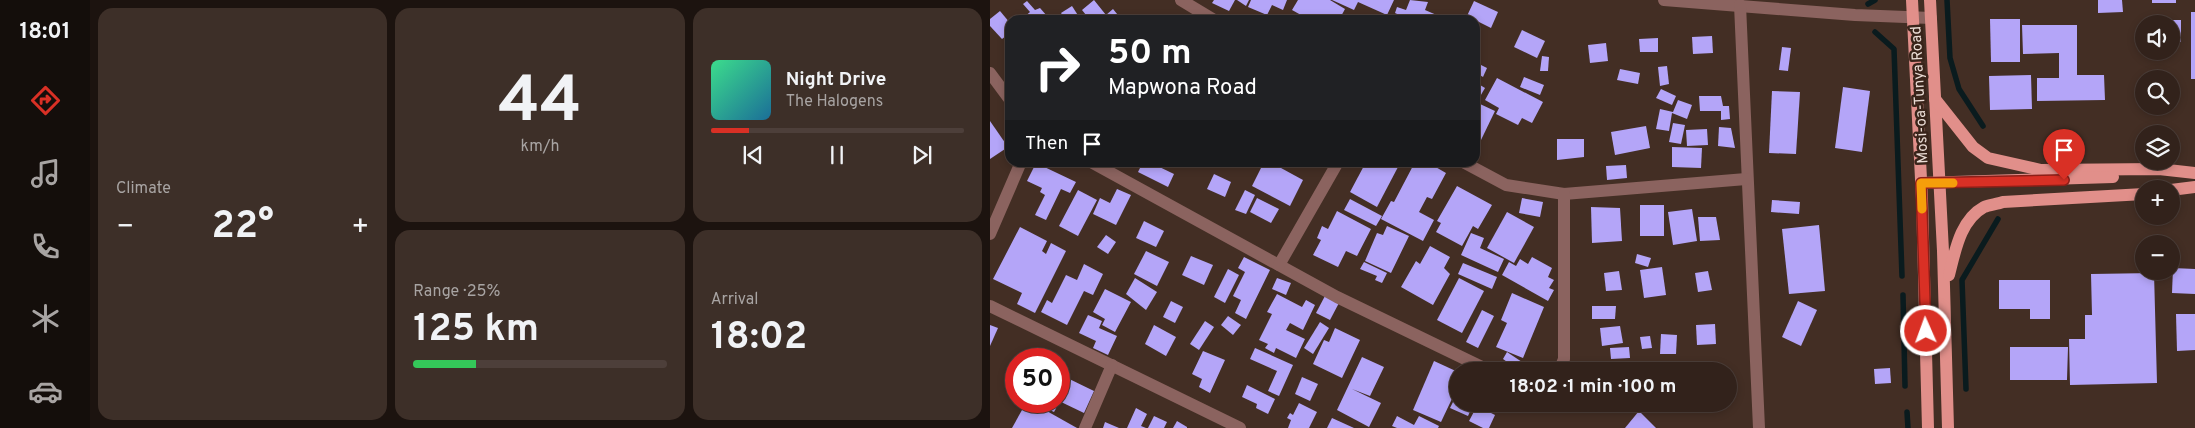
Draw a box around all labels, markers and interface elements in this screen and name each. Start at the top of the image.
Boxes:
map controls [2135,15,2180,280]
button: sound [2135,15,2180,60]
text: 18:01 [19,19,71,46]
street label: Mosi-oa-Tunya Road [1907,26,1934,164]
text: 50 m [1108,32,1192,76]
icon: right [1025,35,1090,100]
text: 44 [498,63,582,145]
text: Night Drive [786,68,886,92]
button: search [2135,70,2180,115]
text: Mapwona Road [1108,75,1257,102]
icon: directions [28,83,63,118]
text: The Halogens [786,92,883,112]
button: layers [2135,125,2180,170]
pin [2043,129,2085,180]
icon: arrive [1078,130,1106,158]
text: Then [1025,132,1068,156]
icon: arrive [2050,136,2078,164]
text: km/h [521,137,559,157]
icon: previous [739,141,767,169]
icon: pause [823,141,851,169]
icon: next [908,141,936,169]
icon: music [28,156,63,191]
text: Climate [116,179,171,199]
button: + [2135,180,2180,225]
text: 22° [212,203,274,252]
text: − [116,210,134,246]
text: + [351,210,369,246]
icon: phone [28,229,63,264]
button: − [2135,235,2180,280]
text: Range · 25% [413,282,500,302]
text: Arrival [711,290,758,310]
icon: climate [28,301,63,336]
position arrow [1899,304,1951,356]
text: 125 km [413,306,539,355]
text: 18:02 [711,314,807,363]
speed limit sign: 50 [1005,348,1070,413]
icon: car [28,374,63,409]
text: 18:02 · 1 min · 100 m [1510,375,1676,399]

